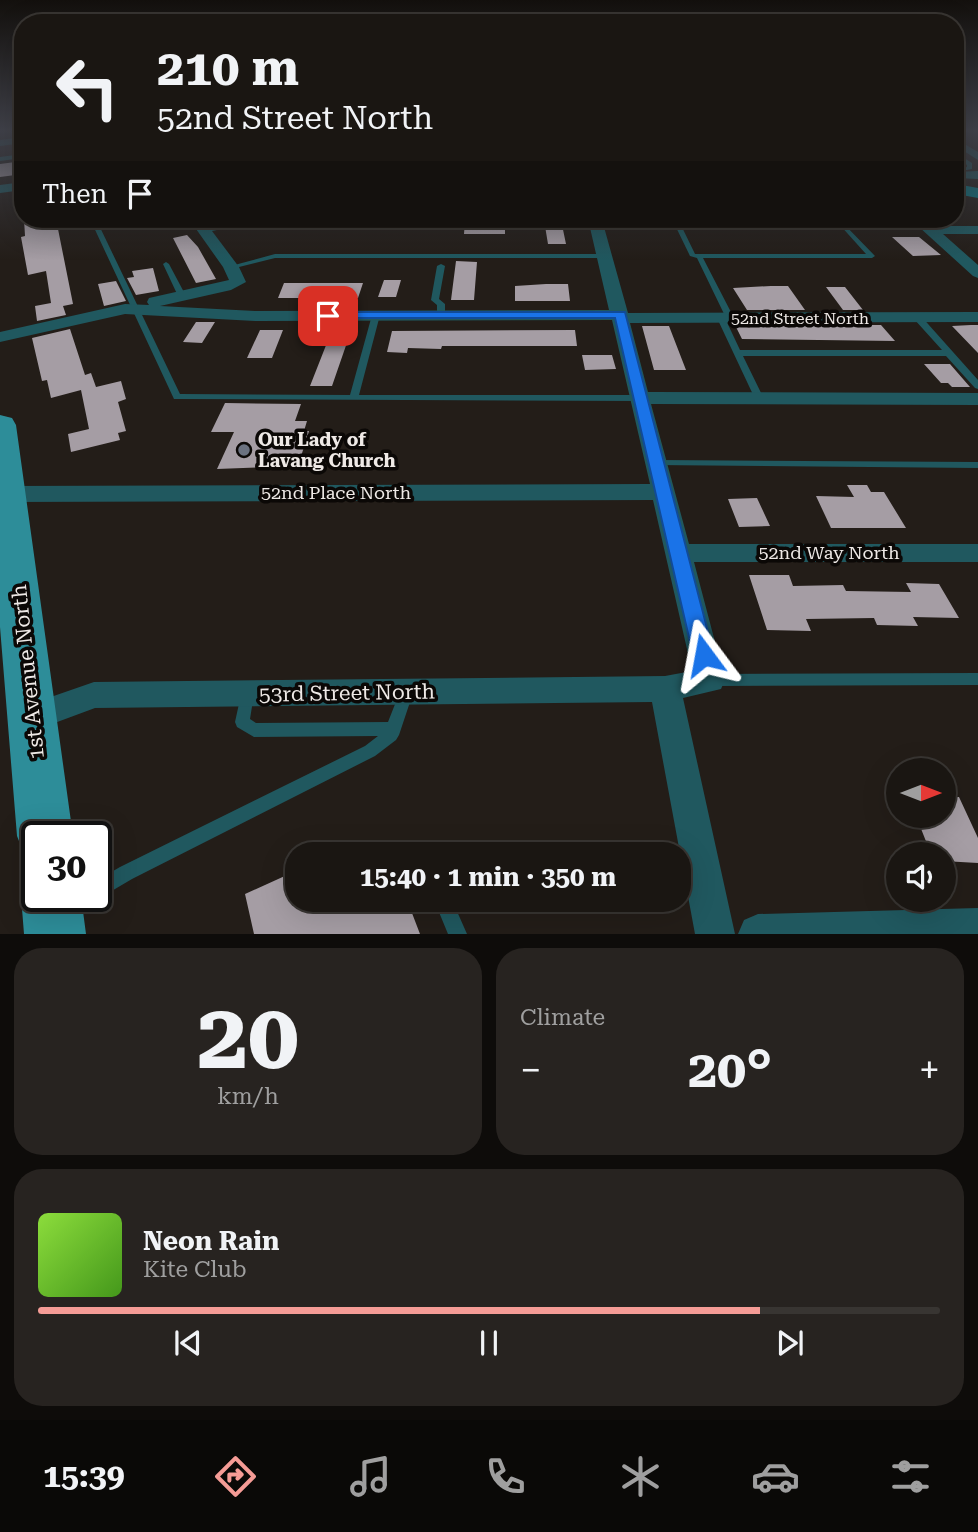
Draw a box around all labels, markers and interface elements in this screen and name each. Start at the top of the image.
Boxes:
text: 210 m [157,40,299,97]
icon: left [42,42,133,133]
text: 52nd Street North [157,99,433,137]
icon: arrive [121,175,159,213]
text: Then [42,179,107,209]
pin [298,286,358,346]
icon: arrive [309,297,347,335]
street label: 52nd Street North [731,309,869,328]
place label: Our Lady of Lavang Church [258,429,396,471]
marker: Our Lady of Lavang Church [236,442,252,458]
street label: 52nd Place North [261,482,411,503]
street label: 52nd Way North [758,542,900,563]
street label: 1st Avenue North [7,583,49,760]
position arrow [667,618,741,692]
street label: 53rd Street North [259,679,436,707]
north arrow [886,758,956,828]
map controls [886,758,956,912]
speed limit sign: 30 [21,821,112,912]
button: sound [886,842,956,912]
text: 15:40 · 1 min · 350 m [360,862,616,892]
text: 20 [197,984,299,1090]
text: Climate [520,1004,605,1031]
text: 20° [688,1039,772,1100]
text: − [520,1048,541,1092]
text: + [919,1048,940,1092]
text: km/h [217,1083,279,1110]
text: Neon Rain [143,1226,279,1256]
text: Kite Club [143,1256,247,1283]
icon: previous [169,1324,207,1362]
icon: pause [470,1324,508,1362]
icon: next [771,1324,809,1362]
icon: directions [211,1452,260,1501]
icon: music [346,1452,395,1501]
icon: phone [481,1452,530,1501]
icon: climate [616,1452,665,1501]
icon: car [751,1452,800,1501]
icon: filters [886,1452,935,1501]
text: 15:39 [43,1457,125,1495]

